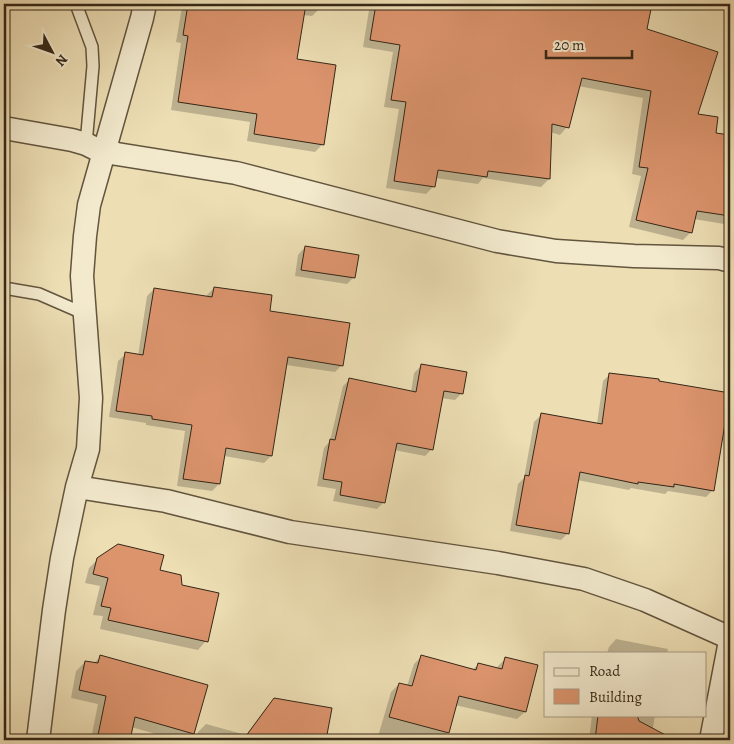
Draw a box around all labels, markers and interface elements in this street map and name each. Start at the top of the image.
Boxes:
north arrow [28,28,78,78]
scale bar [546,28,633,60]
text: 20 m [554,35,585,55]
text: N [51,50,72,70]
legend [544,652,706,716]
text: Road [589,661,621,681]
text: Building [589,687,642,707]

